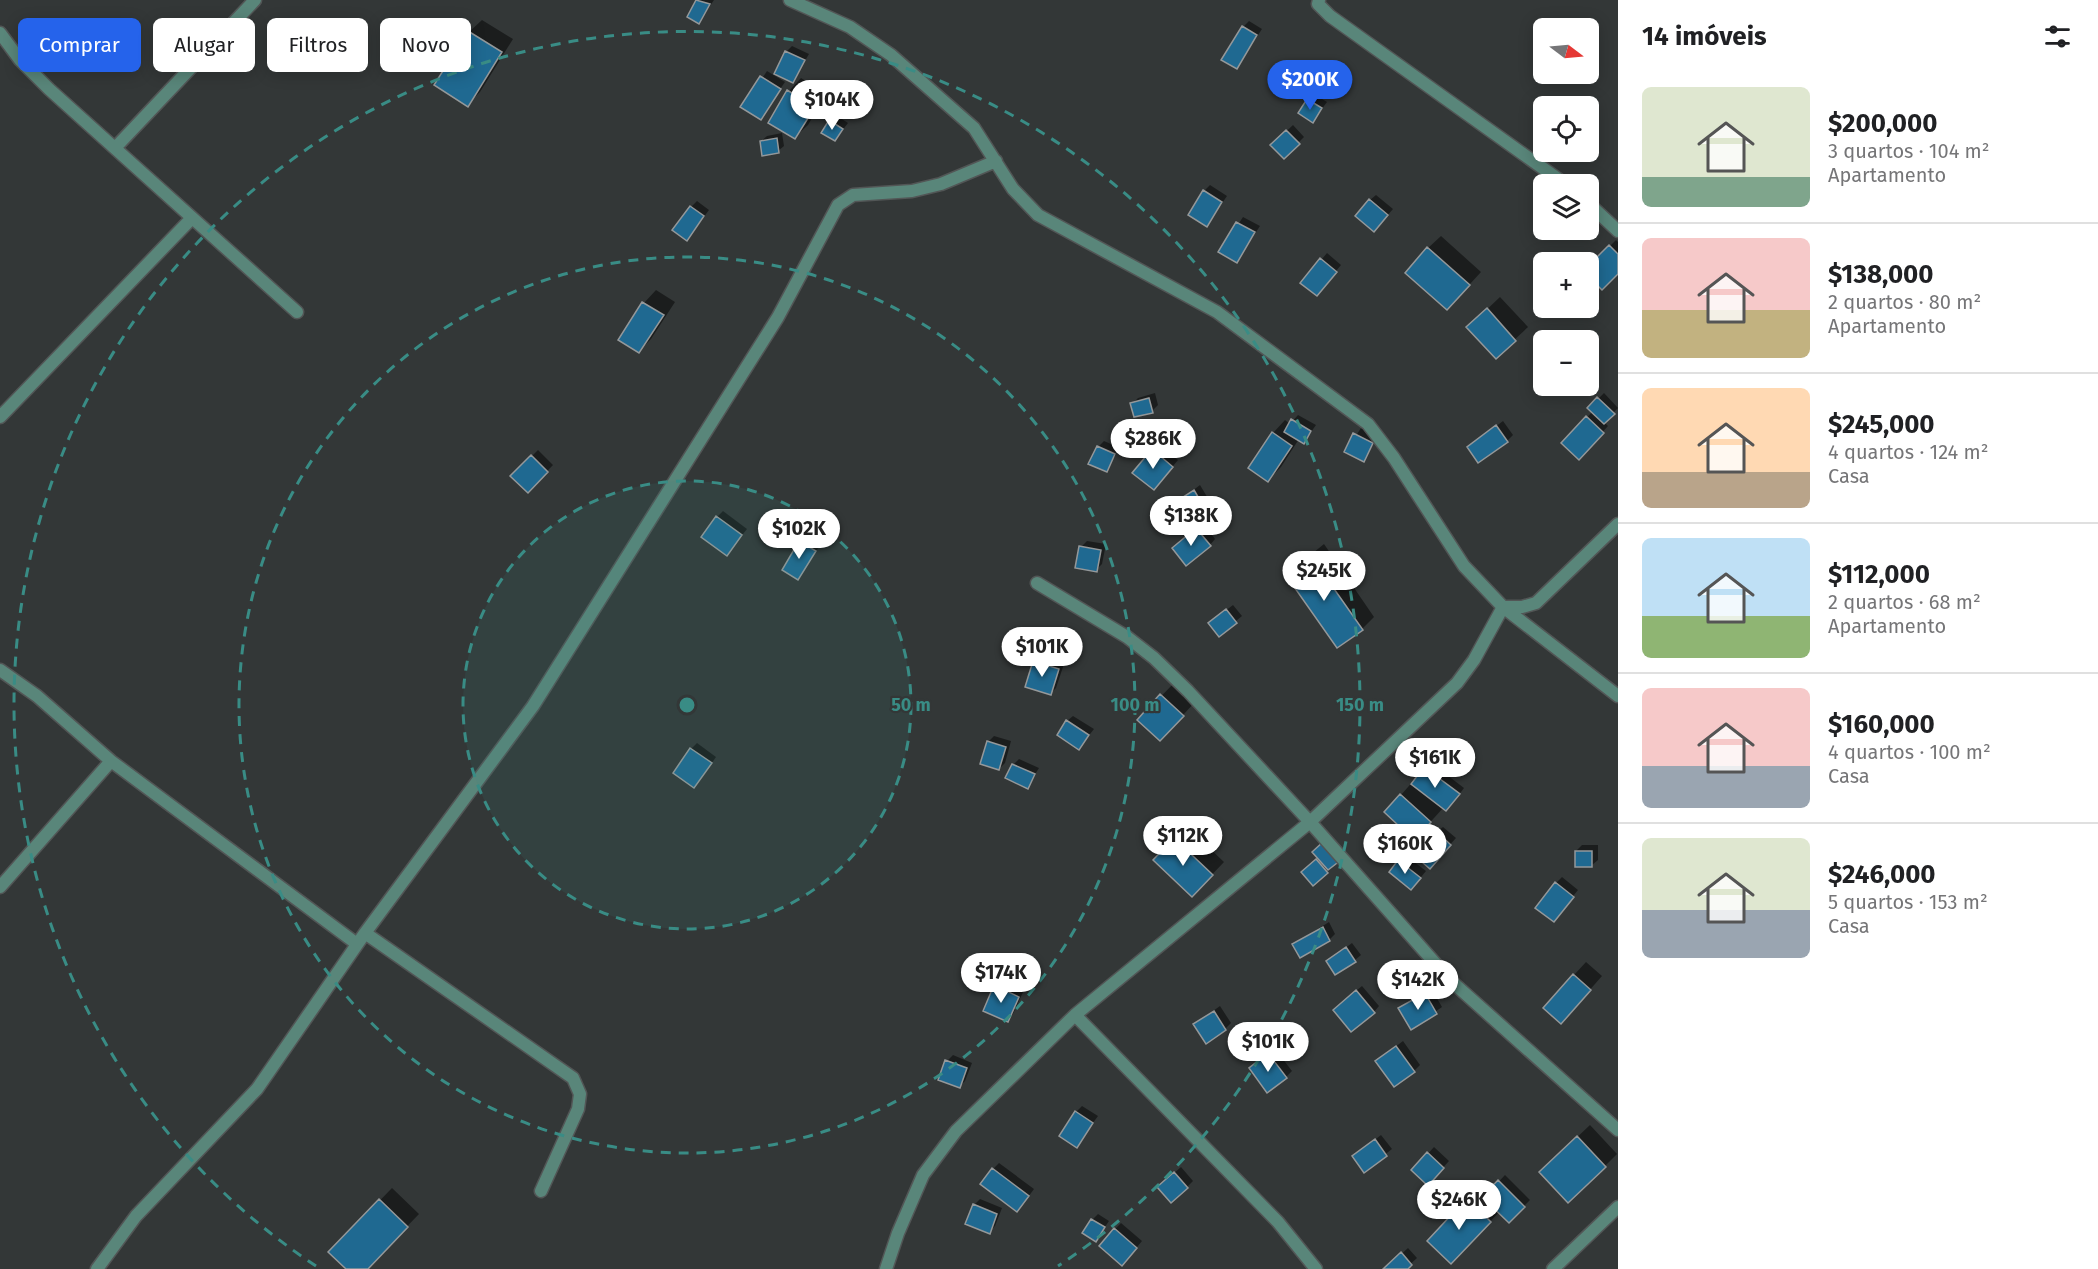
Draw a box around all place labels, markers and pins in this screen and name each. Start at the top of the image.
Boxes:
pin: $200K [1268,60,1352,111]
pin: $104K [790,80,874,131]
pin: $286K [1111,419,1195,470]
pin: $138K [1149,496,1233,547]
pin: $102K [757,509,841,560]
pin: $245K [1282,551,1366,602]
pin: $101K [1000,627,1084,678]
centre of rings [677,695,697,715]
pin: $161K [1393,738,1477,789]
pin: $112K [1141,816,1225,867]
pin: $160K [1363,824,1447,875]
pin: $174K [959,953,1043,1004]
pin: $142K [1376,960,1460,1011]
pin: $101K [1226,1022,1310,1073]
pin: $246K [1417,1180,1501,1231]

